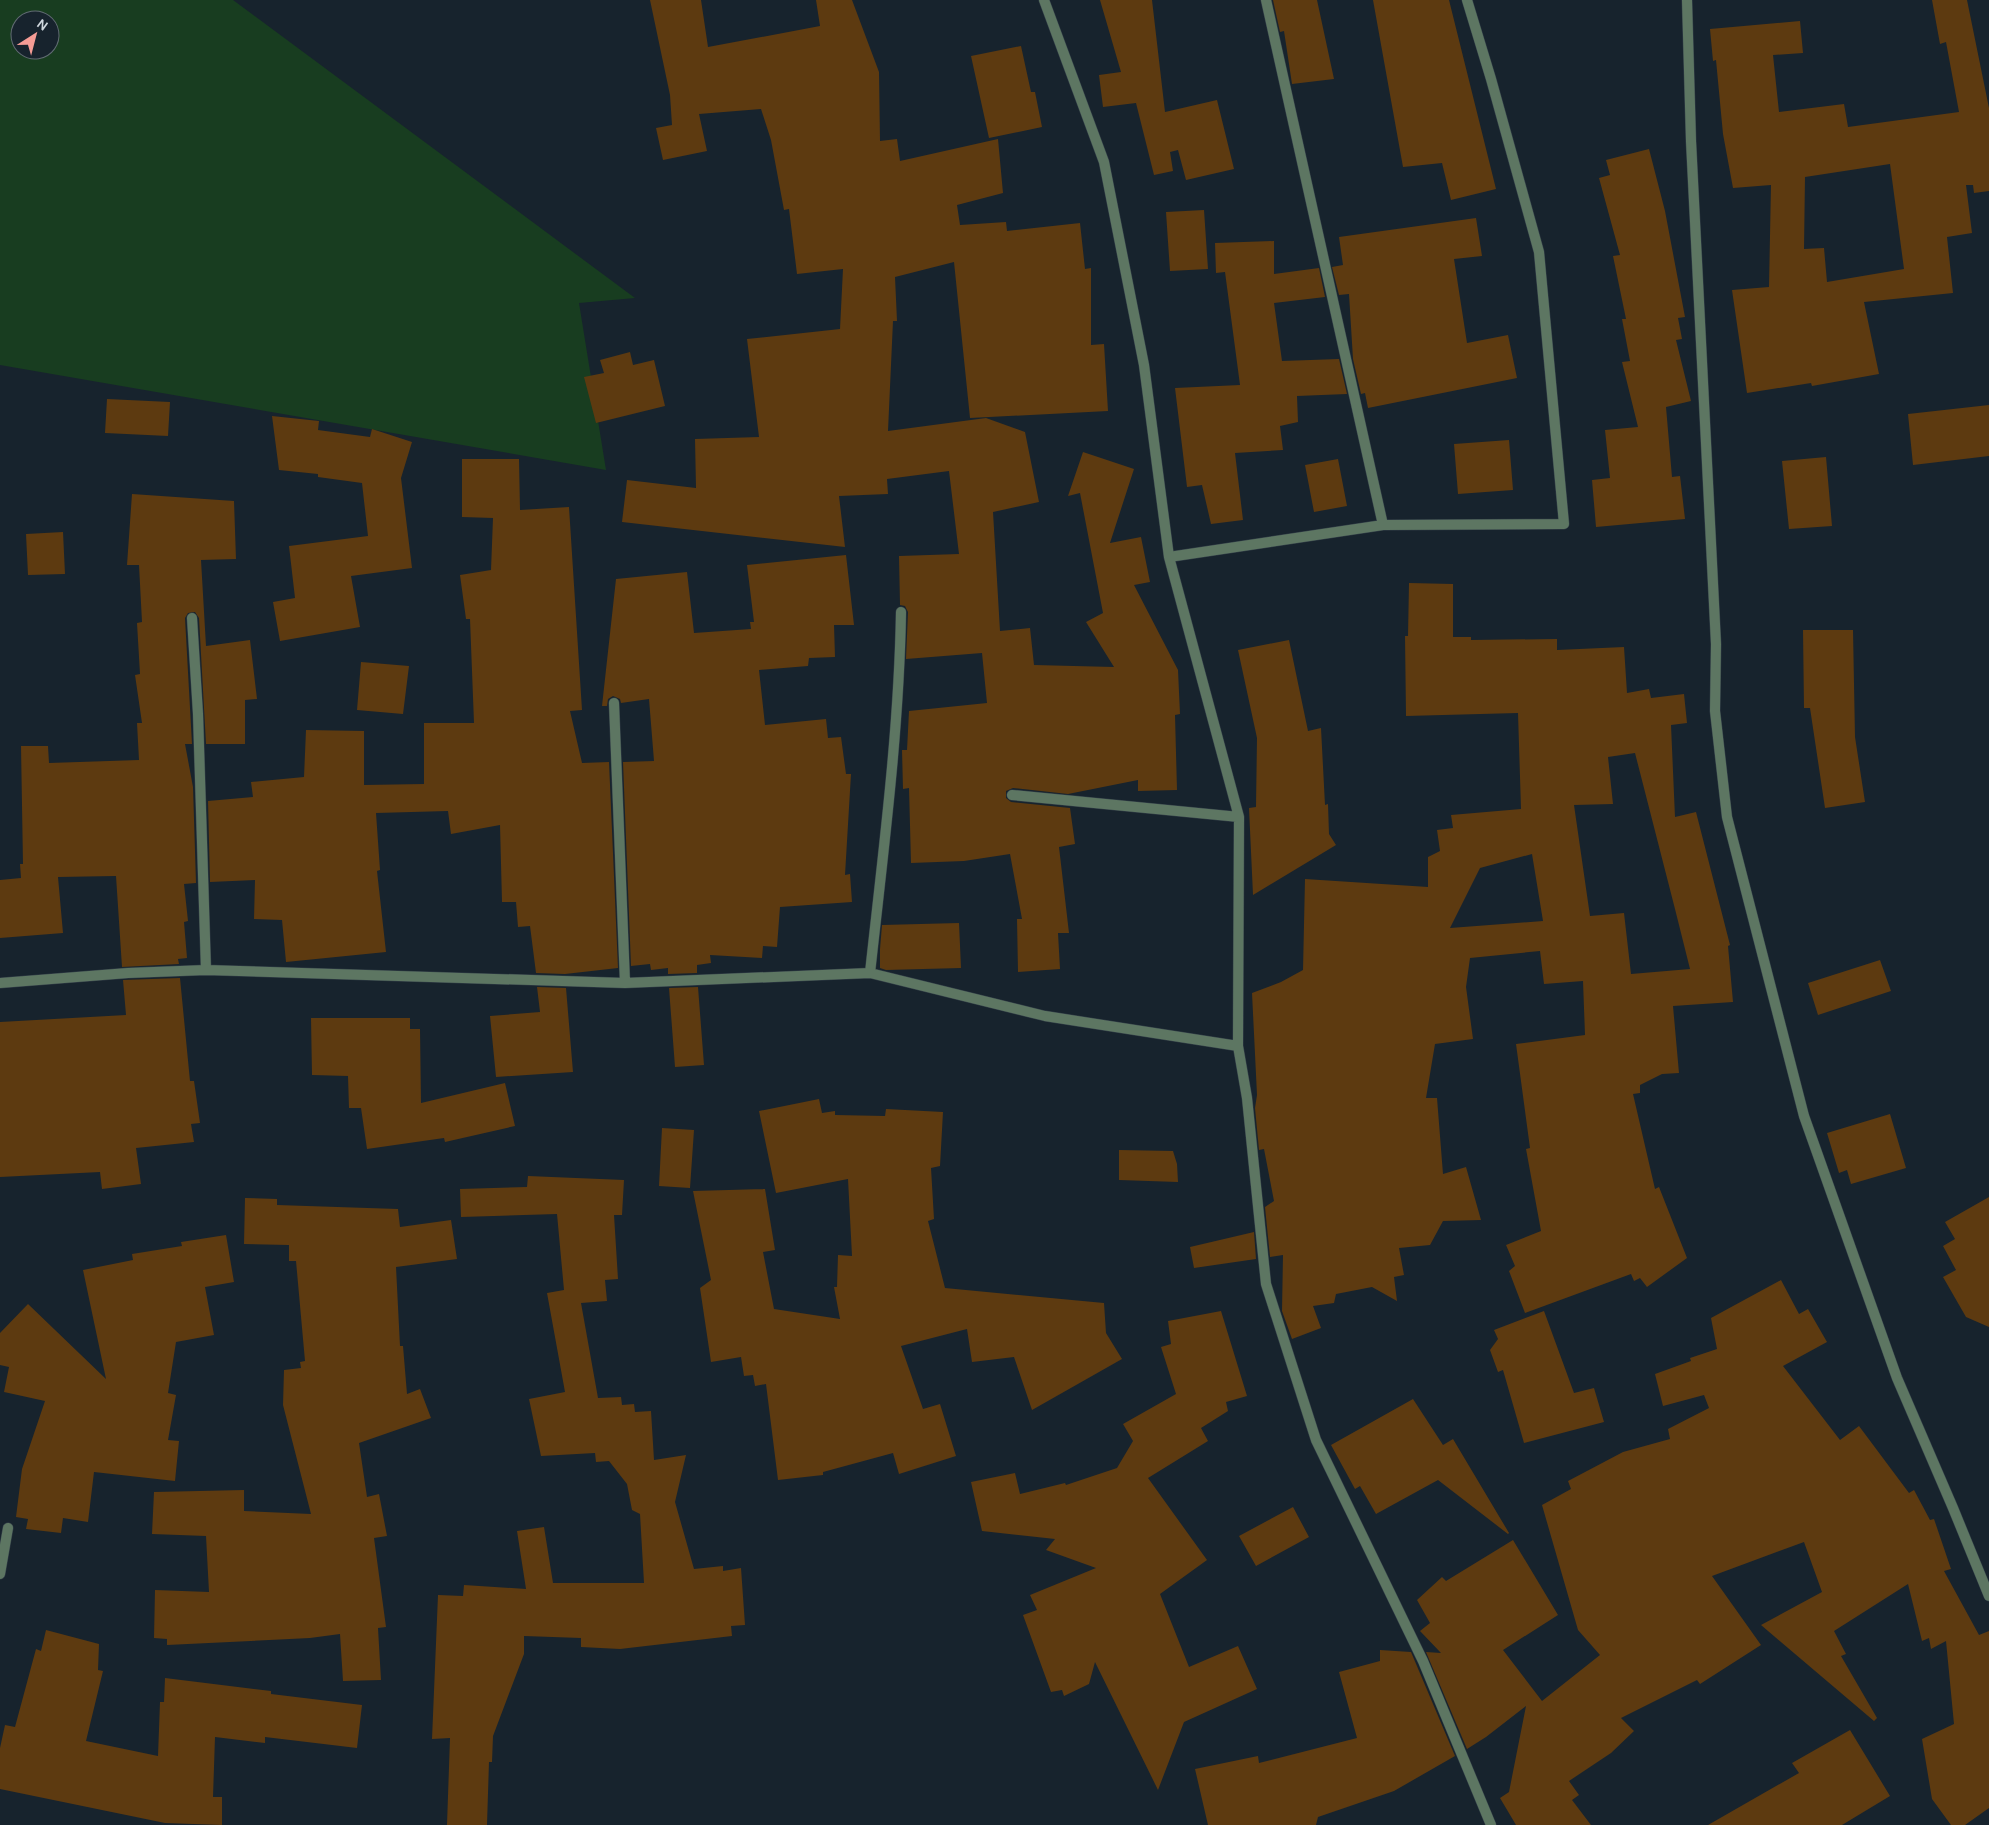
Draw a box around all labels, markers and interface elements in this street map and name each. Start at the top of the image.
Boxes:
north arrow [10,10,60,60]
text: N [33,15,51,35]

